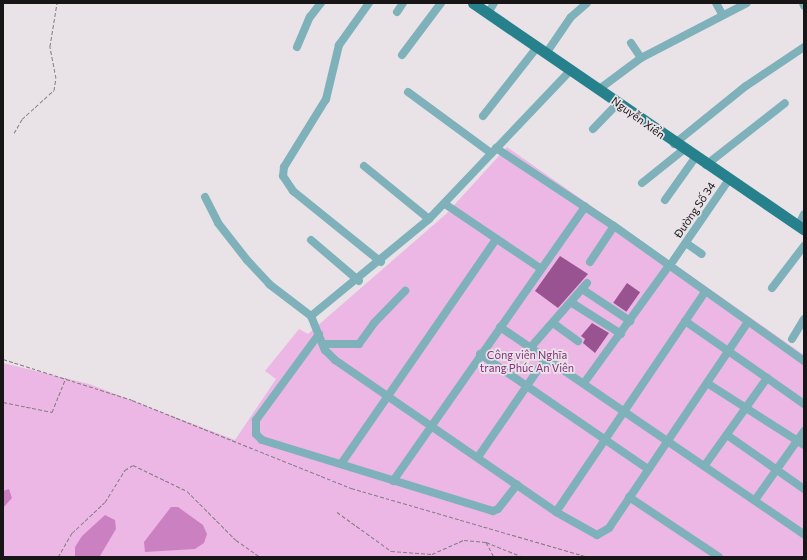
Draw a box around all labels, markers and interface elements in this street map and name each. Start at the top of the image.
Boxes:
street label: Nguyễn Xiển [609,94,667,142]
street label: Đường Số 34 [672,180,718,240]
park label: Công viên Nghĩa trang Phúc An Viên [480,349,574,375]

